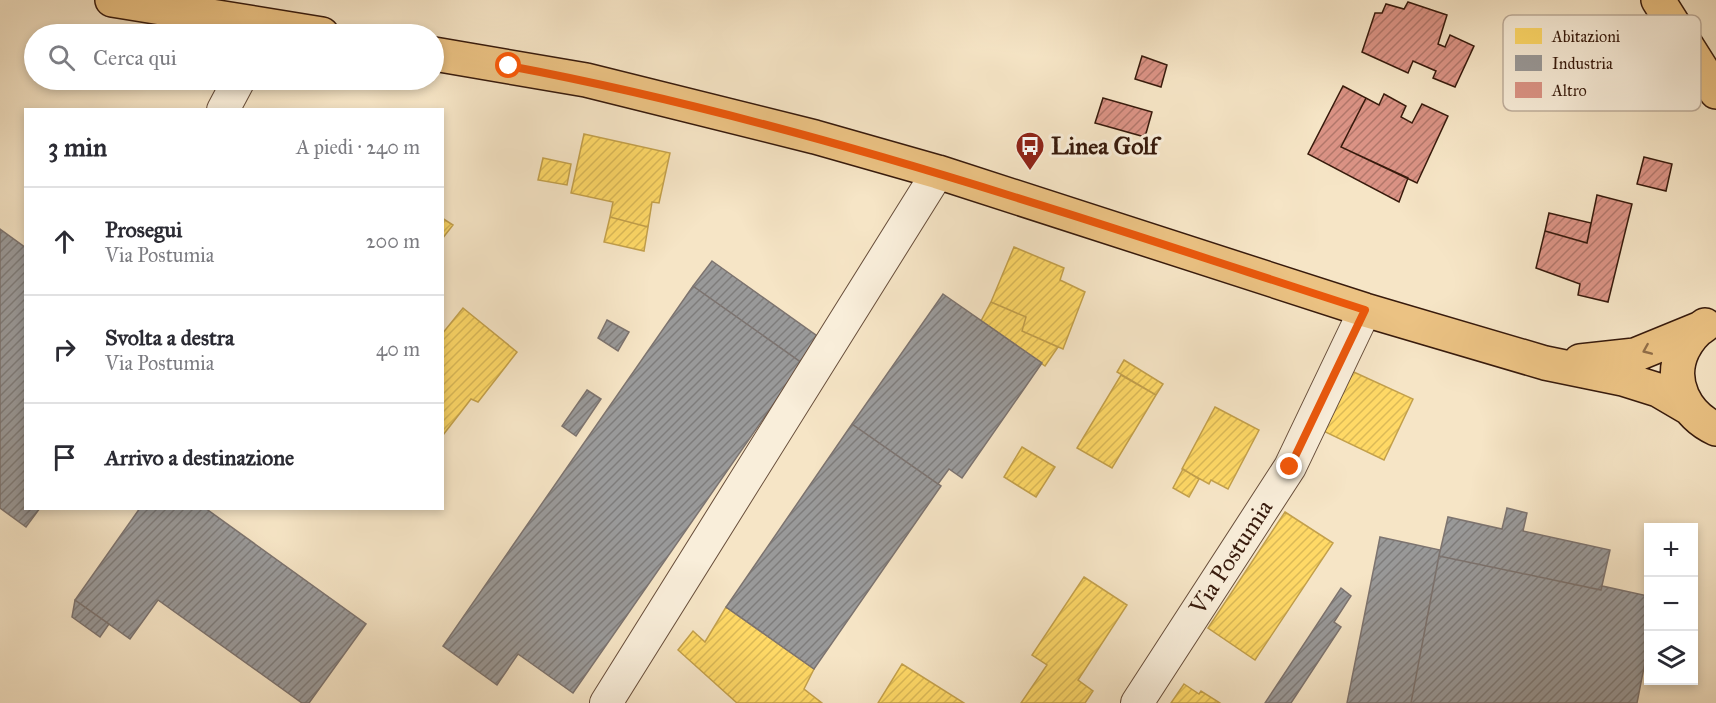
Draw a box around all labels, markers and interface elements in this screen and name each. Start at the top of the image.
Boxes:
legend [1503,15,1701,111]
search box [24,24,444,90]
text: Abitazioni [1551,27,1621,46]
icon: search [45,41,78,74]
text: Cerca qui [93,44,177,71]
route start [495,52,521,78]
text: Industria [1552,54,1613,73]
text: Altro [1551,81,1587,100]
bus stop icon: Linea Golf [1014,130,1046,172]
text: 3 min [48,131,107,163]
place label: Linea Golf [1051,131,1162,161]
text: A piedi · 240 m [296,135,420,159]
text: Prosegui [105,216,182,243]
icon: ahead [48,225,81,258]
text: 200 m [366,229,420,253]
text: Via Postumia [105,243,214,267]
text: Svolta a destra [105,324,234,351]
icon: right [48,333,81,366]
text: 40 m [376,337,420,361]
one-way arrow [1642,343,1653,355]
text: Via Postumia [105,351,214,375]
icon: arrive [48,441,81,474]
text: Arrivo a destinazione [105,444,294,471]
route end [1276,453,1302,479]
street label: Via Postumia [1182,493,1280,621]
map controls [1644,523,1698,685]
button: + [1644,523,1698,577]
button: − [1644,577,1698,631]
button: layers [1644,631,1698,685]

